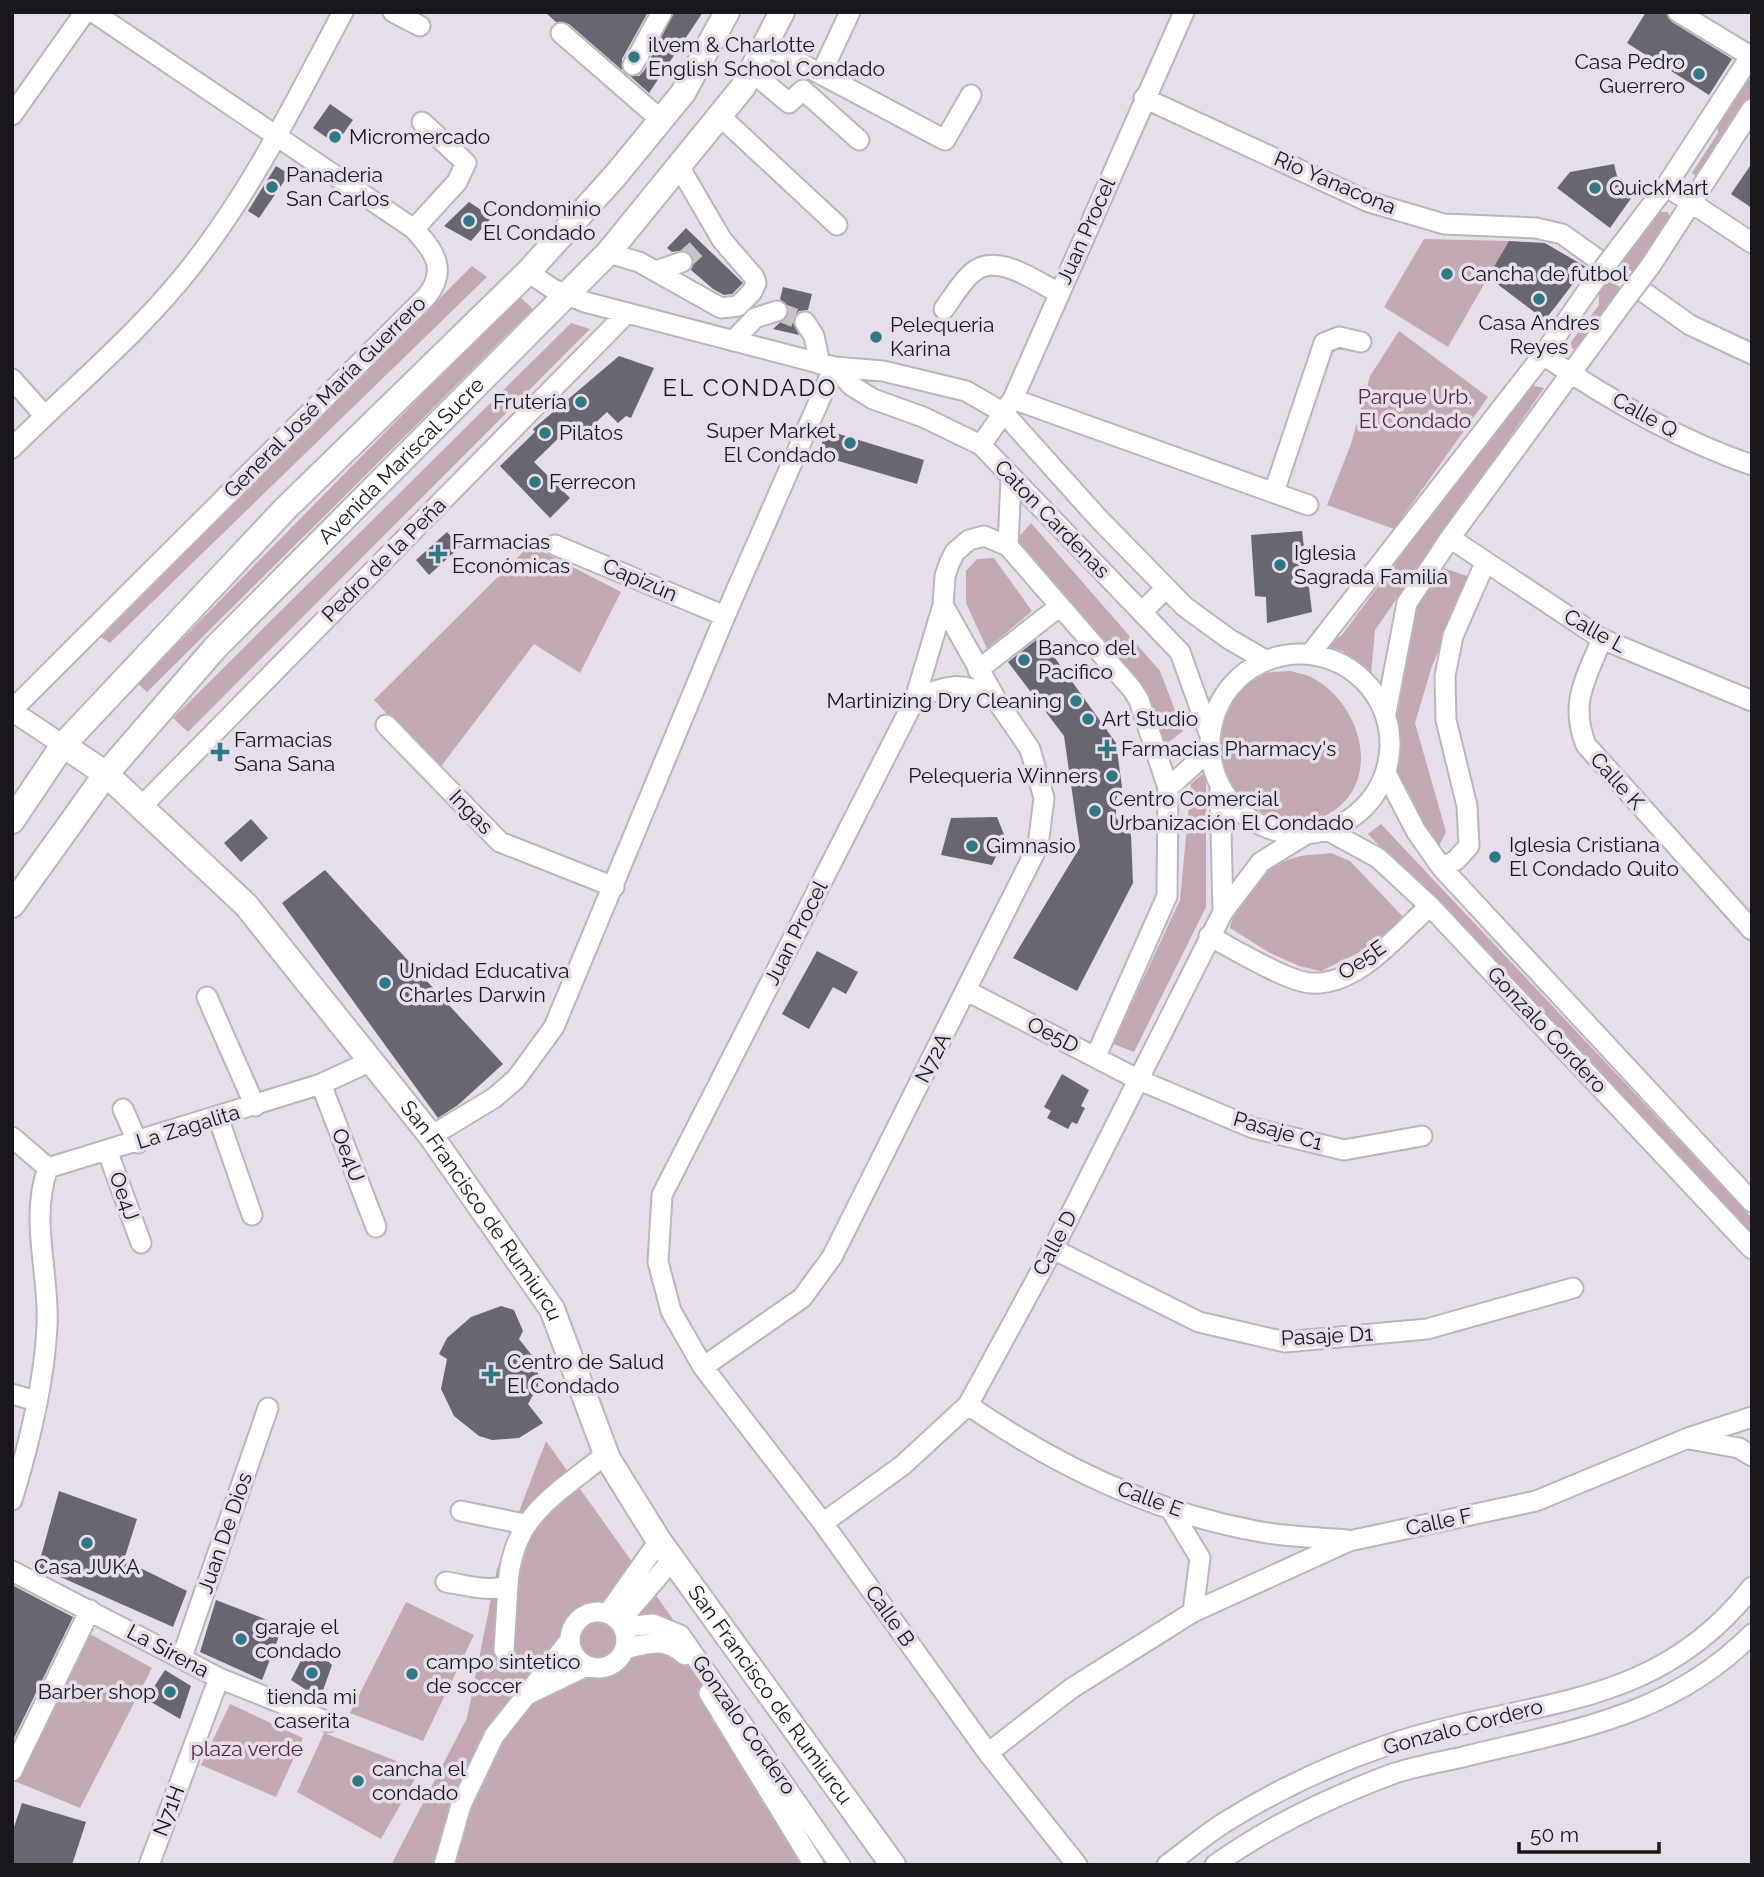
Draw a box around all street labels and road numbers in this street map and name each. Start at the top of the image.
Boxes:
street label: Rio Yanacona [1271,146,1400,219]
street label: Juan Procel [1051,174,1120,288]
street label: General José María Guerrero [218,290,431,503]
street label: Avenida Mariscal Sucre [313,372,489,549]
street label: Calle Q [1608,386,1682,443]
street label: Caton Cardenas [990,454,1115,583]
street label: Pedro de la Peña [316,492,451,627]
street label: Capizún [599,553,681,606]
street label: Calle L [1560,603,1631,658]
street label: Calle K [1585,747,1650,815]
street label: Ingas [444,784,498,839]
street label: Juan Procel [759,876,833,989]
street label: Oe5E [1333,934,1390,985]
street label: Gonzalo Cordero [1482,961,1612,1098]
street label: Oe5D [1023,1011,1083,1058]
street label: N72A [909,1029,956,1087]
street label: San Francisco de Rumiurcu [396,1095,568,1324]
street label: La Zagalita [133,1099,243,1154]
street label: Pasaje C1 [1231,1106,1326,1155]
street label: Oe4U [327,1124,370,1185]
street label: Oe4J [104,1168,145,1223]
street label: Calle D [1027,1206,1082,1280]
street label: Pasaje D1 [1280,1321,1374,1350]
street label: Juan De Dios [192,1469,257,1597]
street label: Calle E [1114,1475,1186,1522]
street label: Calle F [1403,1502,1474,1541]
street label: San Francisco de Rumiurcu [683,1580,858,1809]
street label: Calle B [860,1580,920,1651]
street label: La Sirena [123,1619,214,1683]
street label: Gonzalo Cordero [687,1650,802,1799]
street label: Gonzalo Cordero [1380,1693,1545,1760]
street label: N71H [148,1782,190,1840]

